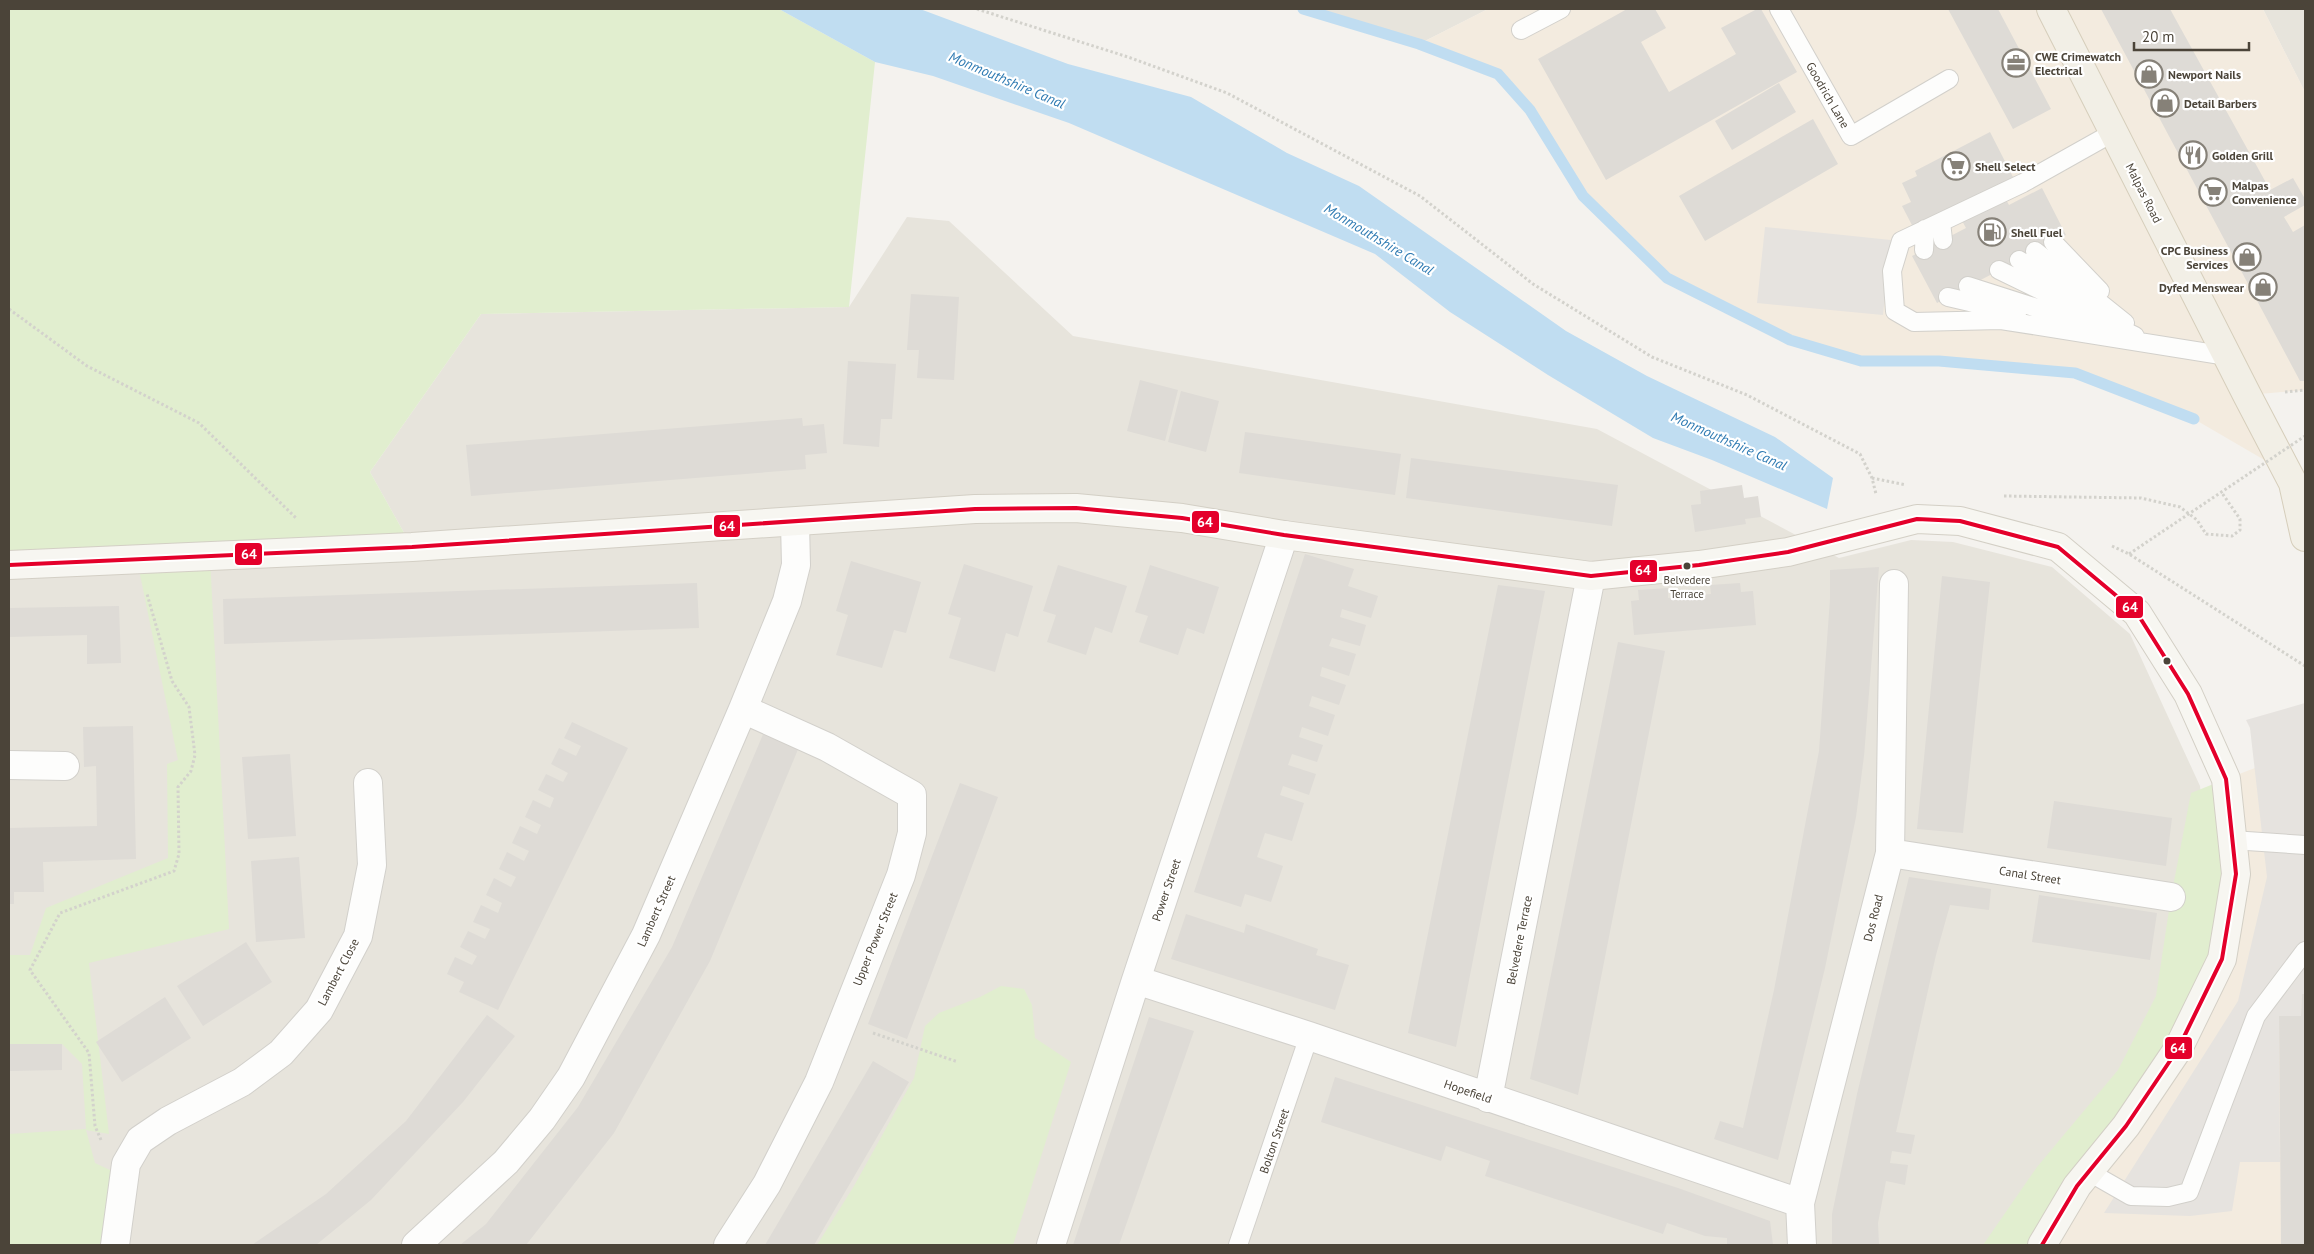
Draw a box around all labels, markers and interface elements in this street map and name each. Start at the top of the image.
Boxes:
scale bar [2134,20,2249,52]
text: 20 m [2142,27,2175,46]
water label: Monmouthshire Canal [946,47,1068,113]
office icon: CWE Crimewatch Electrical [2001,48,2031,78]
place label: CWE Crimewatch Electrical [2035,49,2121,78]
street label: Goodrich Lane [1803,59,1853,131]
shop icon: Newport Nails [2134,59,2164,89]
place label: Newport Nails [2168,67,2241,82]
shop icon: Detail Barbers [2150,88,2180,118]
place label: Detail Barbers [2184,96,2257,111]
restaurant icon: Golden Grill [2178,140,2208,170]
place label: Golden Grill [2212,148,2274,163]
supermarket icon: Shell Select [1941,151,1971,181]
place label: Shell Select [1975,159,2036,174]
street label: Malpas Road [2123,161,2165,225]
supermarket icon: Malpas Convenience [2198,177,2228,207]
place label: Malpas Convenience [2232,178,2297,207]
water label: Monmouthshire Canal [1321,199,1437,279]
fuel station icon: Shell Fuel [1977,217,2007,247]
place label: Shell Fuel [2011,225,2063,240]
shop icon: CPC Business Services [2232,242,2262,272]
place label: CPC Business Services [2161,243,2228,272]
shop icon: Dyfed Menswear [2248,272,2278,302]
place label: Dyfed Menswear [2159,280,2245,295]
water label: Monmouthshire Canal [1668,407,1790,475]
line badge: 64 [1191,510,1220,534]
text: 64 [1197,513,1213,531]
line badge: 64 [713,514,741,538]
text: 64 [719,517,735,535]
line badge: 64 [234,542,263,566]
text: 64 [241,545,257,563]
line badge: 64 [1629,559,1658,583]
text: 64 [1635,561,1651,579]
marker: Belvedere Terrace [1682,561,1692,571]
place label: Belvedere Terrace [1664,573,1711,601]
line badge: 64 [2115,595,2144,619]
text: 64 [2122,598,2138,616]
unlabelled marker [2162,656,2172,666]
street label: Power Street [1148,857,1184,923]
street label: Canal Street [1998,863,2062,887]
street label: Lambert Street [634,873,678,949]
street label: Upper Power Street [849,890,901,988]
street label: Dos Road [1860,893,1886,943]
street label: Belvedere Terrace [1503,894,1535,986]
street label: Lambert Close [314,936,362,1008]
line badge: 64 [2164,1036,2193,1060]
text: 64 [2170,1039,2186,1057]
street label: Hopefield [1442,1076,1494,1106]
street label: Bolton Street [1256,1107,1292,1175]

